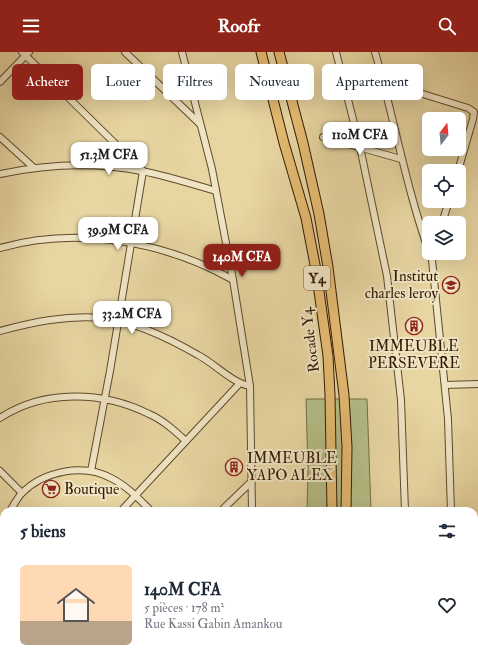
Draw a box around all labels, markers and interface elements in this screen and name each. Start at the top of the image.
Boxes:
icon: menu [20,15,42,37]
text: Roofr [218,15,260,38]
icon: search [436,15,458,37]
chip: Acheter [12,64,83,100]
chip: Louer [91,64,155,100]
chip: Filtres [163,64,227,100]
chip: Nouveau [235,64,314,100]
chip: Appartement [322,64,423,100]
north arrow [422,112,466,156]
map controls [422,112,466,260]
pin: 110M CFA [319,122,401,156]
text: 110M CFA [332,127,388,143]
pin: 51.3M CFA [63,142,155,176]
text: 51.3M CFA [80,147,138,163]
button: locate [422,164,466,208]
button: layers [422,216,466,260]
pin: 39.9M CFA [72,217,164,251]
text: 39.9M CFA [87,222,149,238]
pin: 140M CFA [201,244,283,278]
text: 140M CFA [212,249,272,265]
road number: Y4 [304,266,330,290]
place label: Institut charles leroy [365,267,438,303]
school or university icon: Institut charles leroy [441,275,461,295]
pin: 33.2M CFA [86,301,178,335]
text: 33.2M CFA [102,306,162,322]
street label: Rocade Y4 [297,306,324,373]
building icon: IMMEUBLE PERSEVERE [404,316,424,336]
place label: IMMEUBLE PERSEVERE [368,337,460,373]
place label: IMMEUBLE YAPO ALEX [247,449,337,485]
building icon: IMMEUBLE YAPO ALEX [224,457,244,477]
supermarket icon: Boutique [41,479,61,499]
place label: Boutique [64,480,119,499]
icon: filters [436,520,458,542]
text: 5 biens [20,521,65,542]
text: 140M CFA [144,579,221,600]
icon: home [52,581,100,629]
icon: heart [436,594,458,616]
text: 5 pièces · 178 m² [144,600,224,616]
text: Rue Kassi Gabin Amankou [144,616,282,632]

